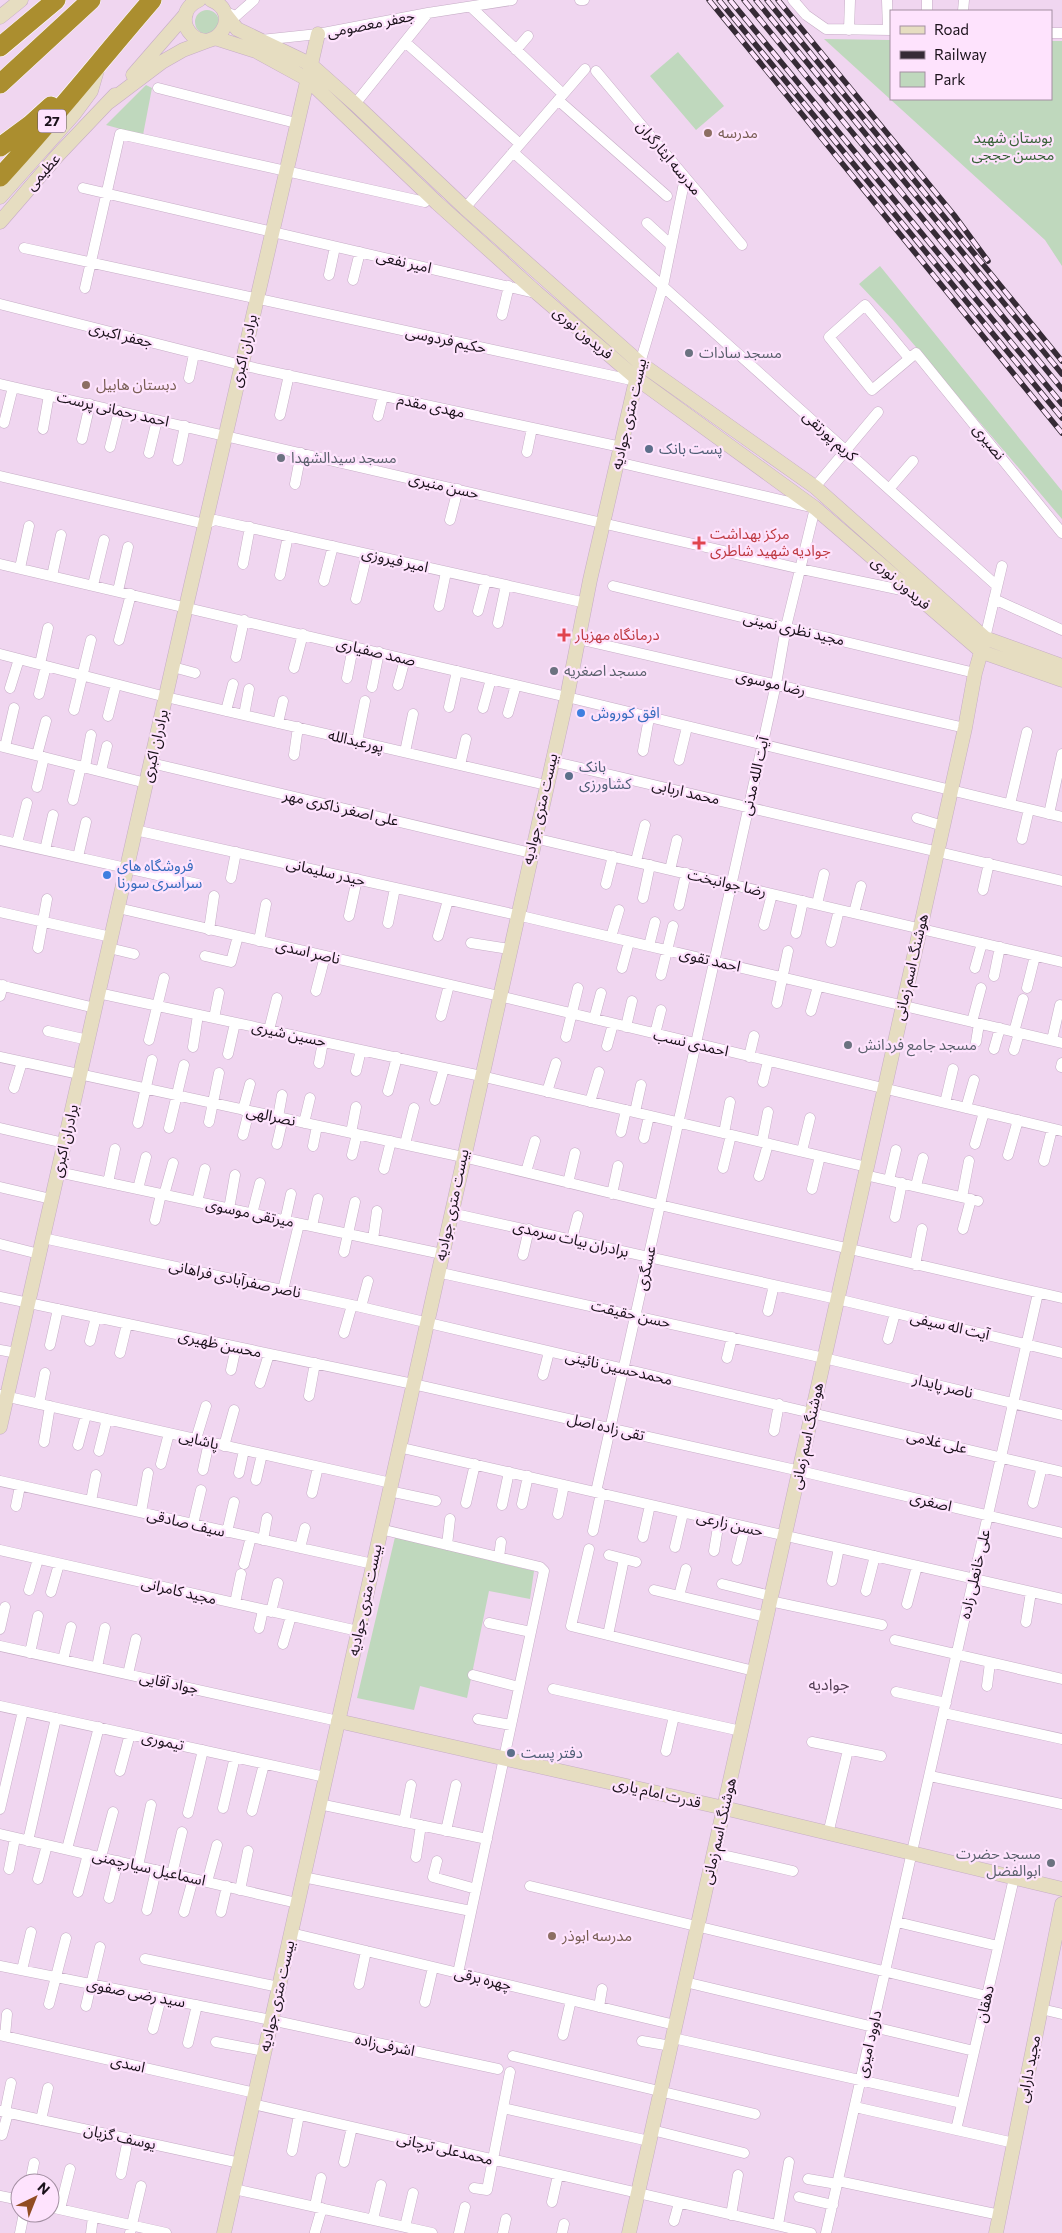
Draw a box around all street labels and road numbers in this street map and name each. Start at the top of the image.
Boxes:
street label: جعفر معصومی [326,6,416,41]
road number: 27 [38,110,66,132]
street label: مدرسه ایثارگران [633,117,706,199]
street label: عظیمی [21,149,65,194]
street label: امیر نفعی [375,246,434,277]
street label: فریدون نوری [549,302,617,363]
street label: برادران اکبری [226,312,261,389]
street label: جعفر اکبری [87,317,155,352]
street label: حکیم فردوسی [404,322,488,359]
street label: بیست متری جوادیه [606,356,651,471]
street label: احمد رحمانی پرست [55,386,171,432]
street label: مهدی مقدم [395,389,466,424]
street label: کریم پورتقی [798,406,862,467]
street label: نصیری [969,420,1010,464]
street label: حسن منیری [407,468,481,503]
street label: امیر فیروزی [360,543,430,576]
street label: فریدون نوری [868,552,935,614]
street label: مجید نظری نمینی [742,608,847,649]
street label: صمد صفیاری [335,633,418,670]
street label: رضا موسوی [734,665,808,700]
street label: برادران اکبری [137,707,172,784]
street label: پورعبدالله [326,725,386,757]
street label: آیت‌ الله مدنی [736,734,773,817]
street label: بیست متری جوادیه [517,751,562,866]
street label: محمد اربابی [650,774,722,809]
street label: علی اصغر ذاکری مهر [280,785,401,830]
street label: حیدر سلیمانی [285,853,368,890]
street label: رضا جوانبخت [686,864,768,901]
street label: هوشنگ اسم زمانی [889,912,934,1023]
street label: ناصر اسدی [274,935,342,968]
street label: احمد تقوی [678,943,743,976]
street label: حسین شیری [250,1016,328,1051]
street label: احمدی نسب [652,1025,731,1060]
street label: نصرالهی [245,1101,298,1130]
street label: برادران اکبری [47,1102,82,1179]
street label: بیست متری جوادیه [430,1147,473,1263]
street label: میرتقی موسوی [204,1194,296,1231]
street label: برادران بیات سرمدی [511,1216,631,1261]
street label: عسگری [631,1243,660,1292]
street label: ناصر صفرآبادی فراهانی [167,1255,303,1302]
street label: حسن حقیقت [589,1295,673,1332]
street label: آیت اله سیفی [909,1307,992,1344]
street label: محسن ظهیری [177,1325,264,1362]
street label: محمدحسین نائینی [564,1346,675,1389]
street label: ناصر پایدار [910,1369,975,1403]
street label: هوشنگ اسم زمانی [786,1381,829,1492]
street label: تقی زاده اصل [566,1408,647,1445]
street label: علی غلامی [905,1425,970,1458]
street label: پاشایی [177,1426,221,1454]
street label: اصغری [908,1488,954,1516]
street label: سیف صادقی [145,1504,227,1541]
street label: حسن زارعی [695,1507,765,1540]
street label: علی خانعلی زاده [955,1527,994,1621]
street label: بیست متری جوادیه [343,1542,386,1658]
street label: مجید کامرانی [140,1573,219,1608]
street label: جواد آقایی [138,1667,200,1698]
street label: تیموری [140,1727,186,1754]
street label: قدرت امام یاری [611,1773,703,1814]
street label: هوشنگ اسم زمانی [697,1776,742,1887]
street label: اسماعیل سیارچمنی [90,1845,208,1891]
street label: بیست متری جوادیه [254,1938,299,2053]
street label: چهره برقی [452,1963,514,1995]
street label: سید رضی صفوی [85,1974,187,2011]
street label: دهقان [971,1983,998,2024]
street label: داوود امیری [852,2008,885,2079]
street label: اشرفی‌زاده [354,2029,417,2060]
street label: مجید دارابی [1013,2034,1044,2104]
street label: اسدی [109,2050,147,2077]
street label: یوسف گزیان [82,2120,158,2153]
street label: محمدعلی ترچانی [395,2128,495,2170]

